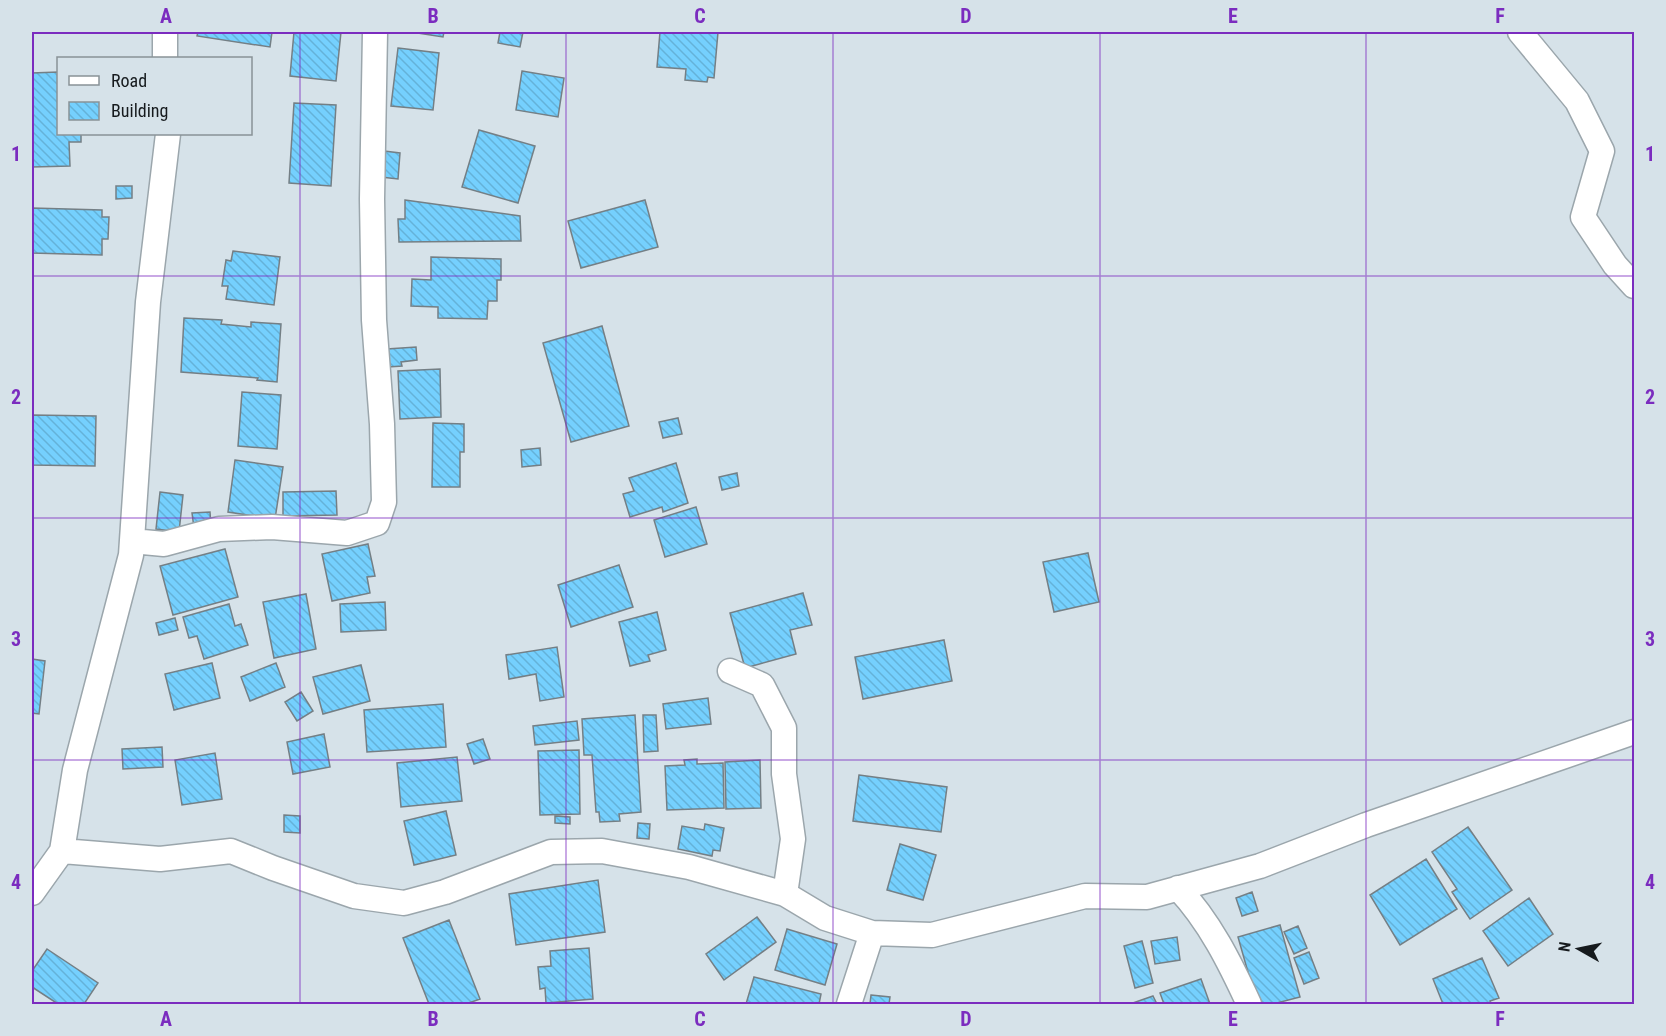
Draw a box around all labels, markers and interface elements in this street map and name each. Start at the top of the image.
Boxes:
text: A [160,4,172,28]
text: B [427,4,439,28]
text: C [694,4,706,28]
text: D [960,4,972,28]
text: E [1228,4,1238,28]
text: F [1495,4,1505,28]
legend [57,57,252,135]
text: Road [111,70,147,91]
text: Building [111,100,168,121]
text: 1 [11,142,21,166]
text: 1 [1645,142,1655,166]
text: 2 [11,385,21,409]
text: 2 [1645,385,1655,409]
text: 3 [11,627,21,651]
text: 3 [1645,627,1655,651]
text: 4 [11,870,21,894]
text: 4 [1645,870,1655,894]
north arrow [1549,919,1609,979]
text: N [1555,940,1575,953]
text: A [160,1007,172,1031]
text: B [427,1007,439,1031]
text: C [694,1007,706,1031]
text: D [960,1007,972,1031]
text: E [1228,1007,1238,1031]
text: F [1495,1007,1505,1031]

